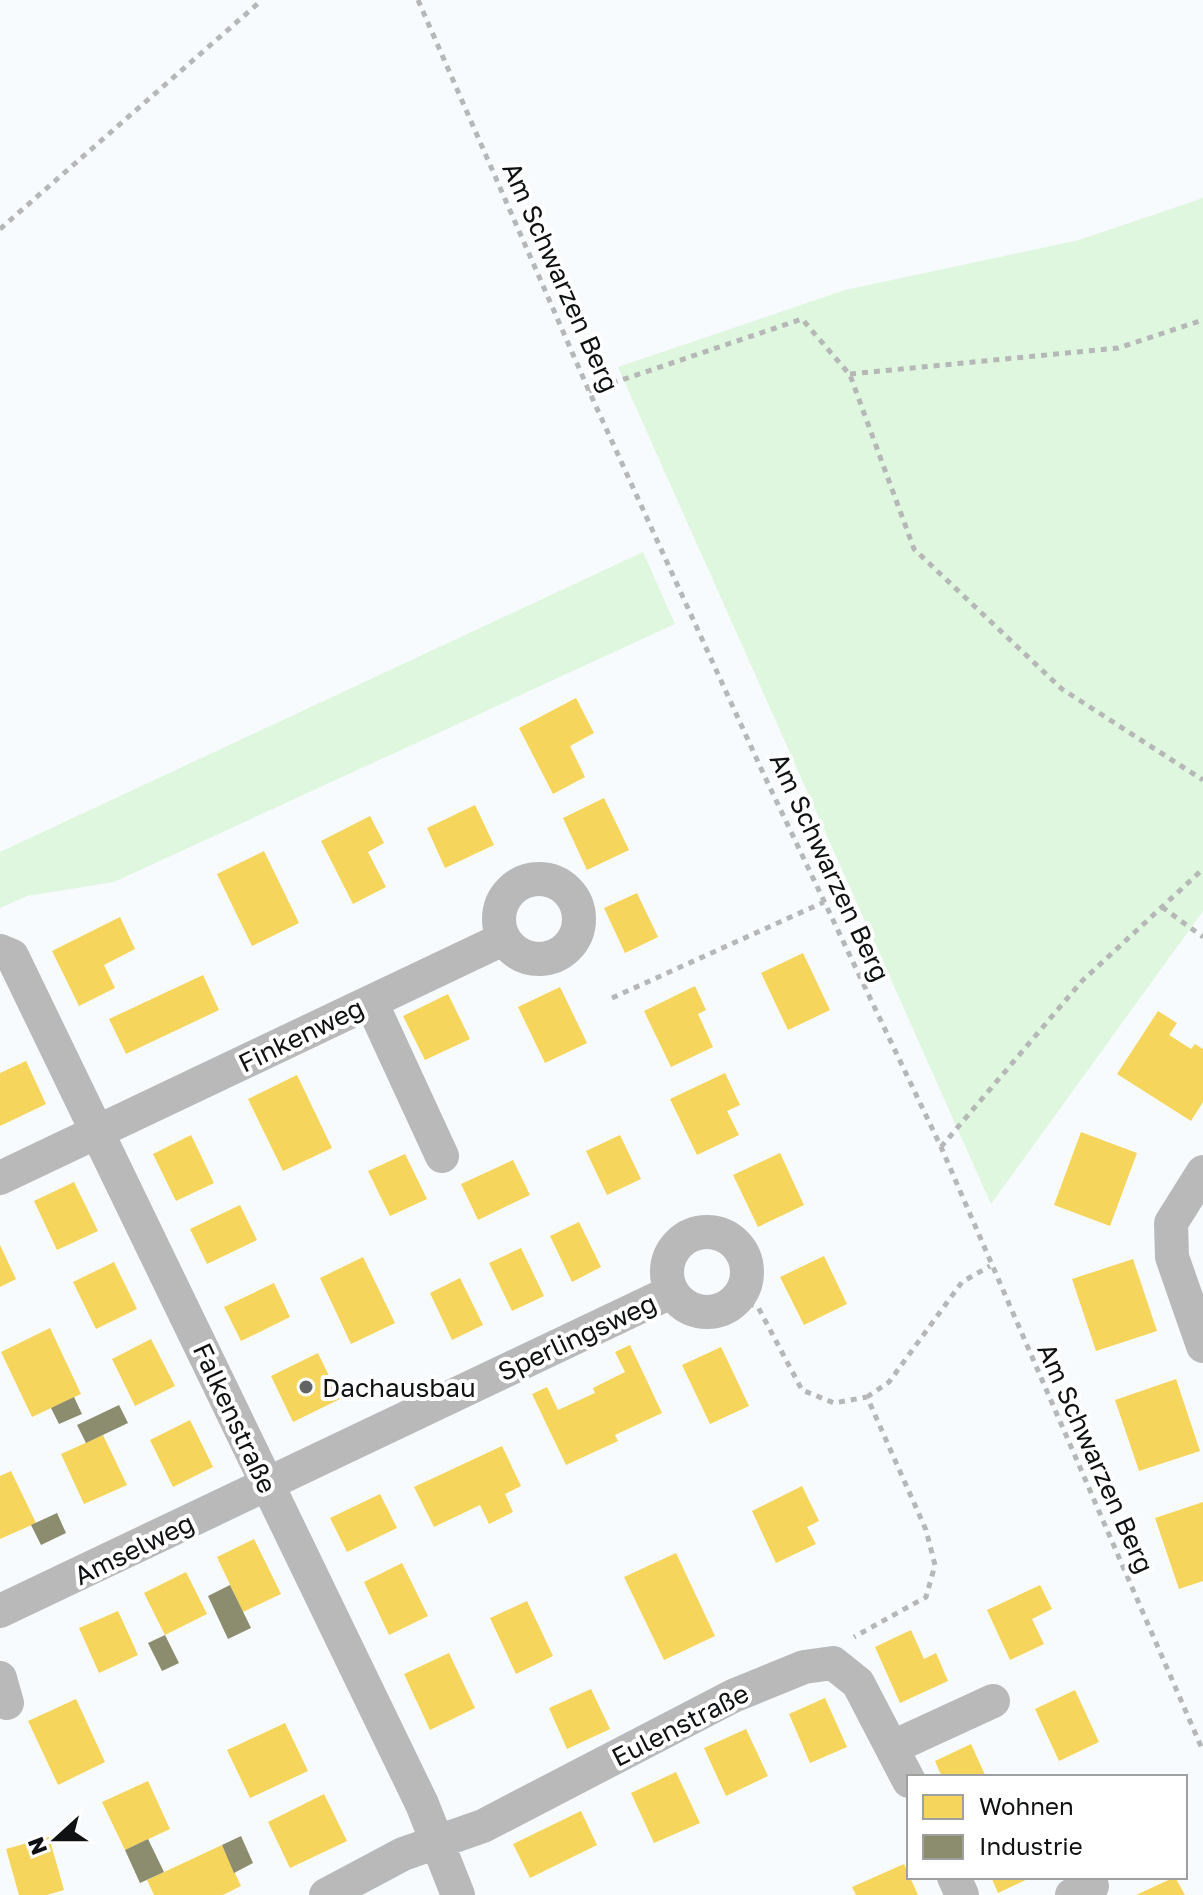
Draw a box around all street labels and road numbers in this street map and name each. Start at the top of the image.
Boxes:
street label: Am Schwarzen Berg [496,157,626,397]
street label: Am Schwarzen Berg [763,748,897,986]
street label: Finkenweg [233,991,369,1079]
street label: Sperlingsweg [493,1287,661,1387]
street label: Falkenstraße [187,1338,283,1498]
street label: Am Schwarzen Berg [1031,1338,1161,1578]
street label: Amselweg [69,1507,199,1591]
street label: Eulenstraße [606,1677,754,1773]

